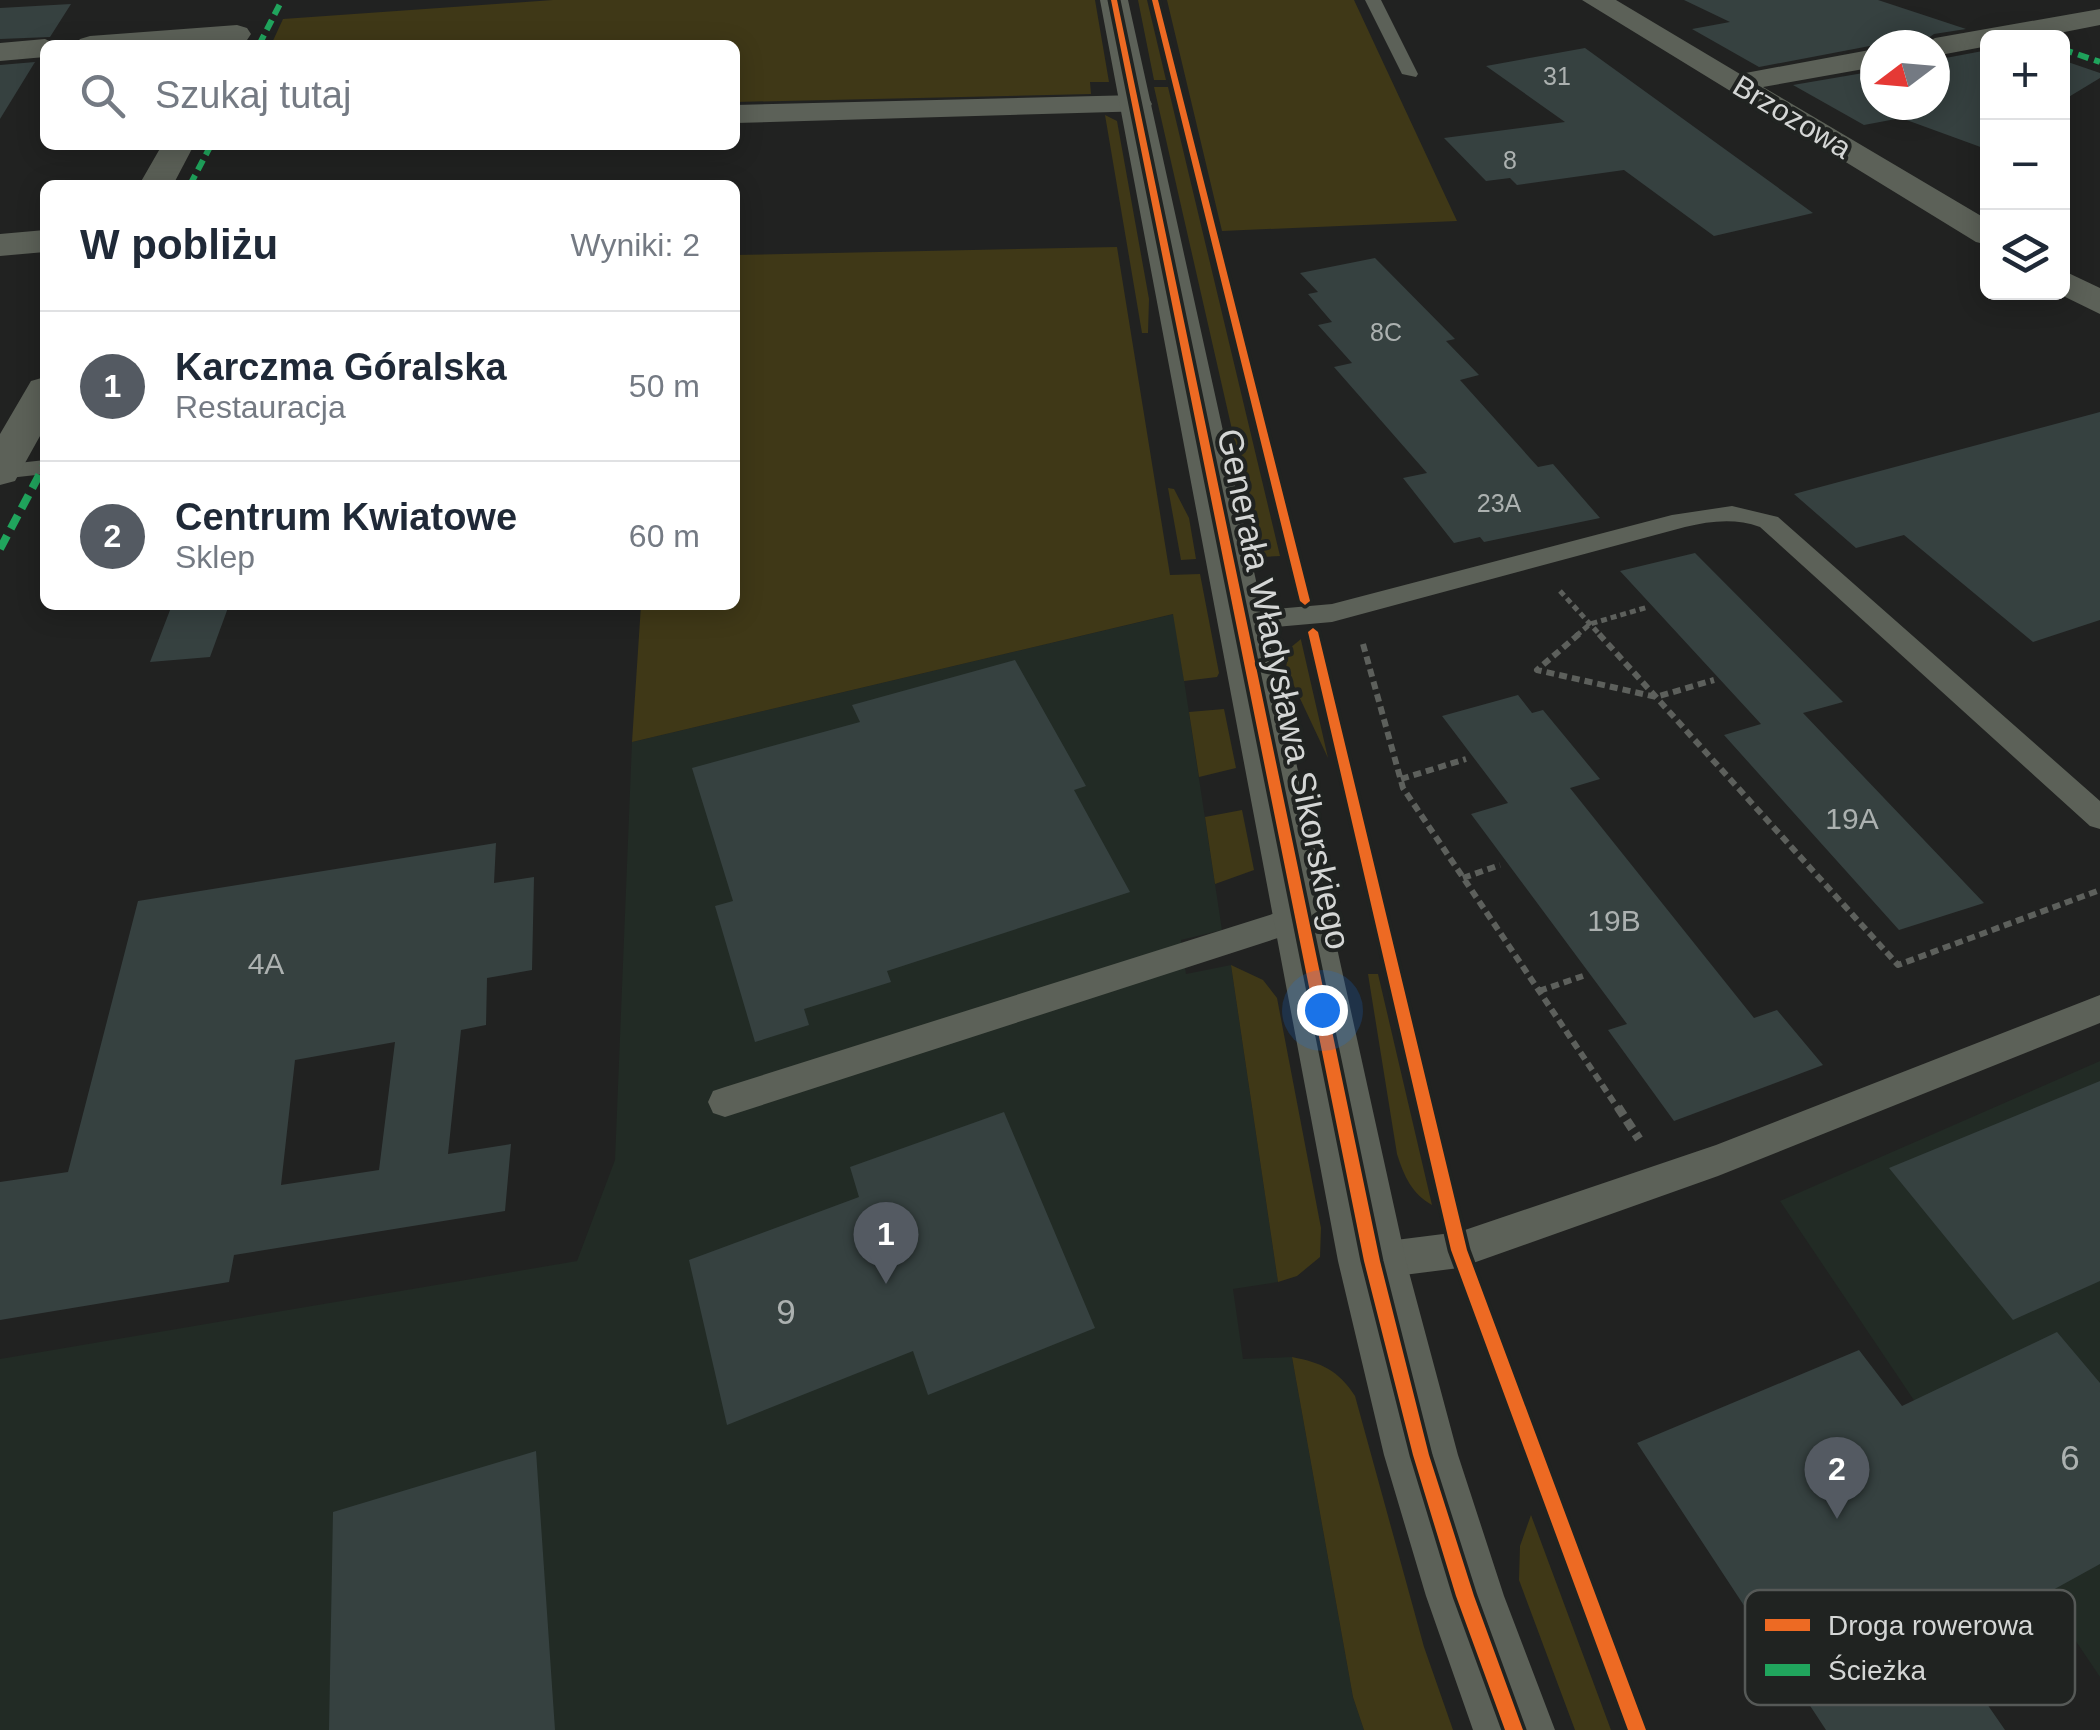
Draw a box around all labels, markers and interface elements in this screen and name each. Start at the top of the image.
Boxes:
north arrow [1860,30,1950,120]
map controls [1980,30,2070,300]
button: + [1980,30,2070,120]
search box [40,40,740,150]
house number: 31 [1543,62,1571,90]
icon: search [75,68,130,123]
street label: Brzozowa [1727,69,1857,165]
text: Szukaj tutaj [155,74,351,116]
button: − [1980,120,2070,210]
house number: 8 [1503,146,1517,174]
button: layers [1980,210,2070,300]
text: W pobliżu [80,221,278,268]
text: Wyniki: 2 [570,227,700,263]
house number: 8C [1370,318,1402,346]
text: Karczma Góralska [175,346,507,388]
text: 1 [104,368,121,404]
text: 50 m [629,368,700,404]
text: Restauracja [175,389,346,425]
street label: Generała Władysława Sikorskiego [1210,425,1359,953]
house number: 23A [1477,489,1522,517]
text: Centrum Kwiatowe [175,496,517,538]
text: 2 [104,518,121,554]
text: 60 m [629,518,700,554]
text: Sklep [175,539,255,575]
house number: 19A [1825,802,1879,835]
house number: 19B [1587,904,1641,937]
house number: 4A [248,947,284,980]
your location [1297,985,1348,1036]
pin: 1 [854,1202,918,1284]
house number: 9 [776,1292,796,1331]
pin: 2 [1804,1436,1870,1519]
house number: 6 [2060,1438,2080,1477]
legend [1745,1590,2075,1705]
text: Droga rowerowa [1828,1610,2034,1641]
text: Ścieżka [1828,1654,1926,1686]

